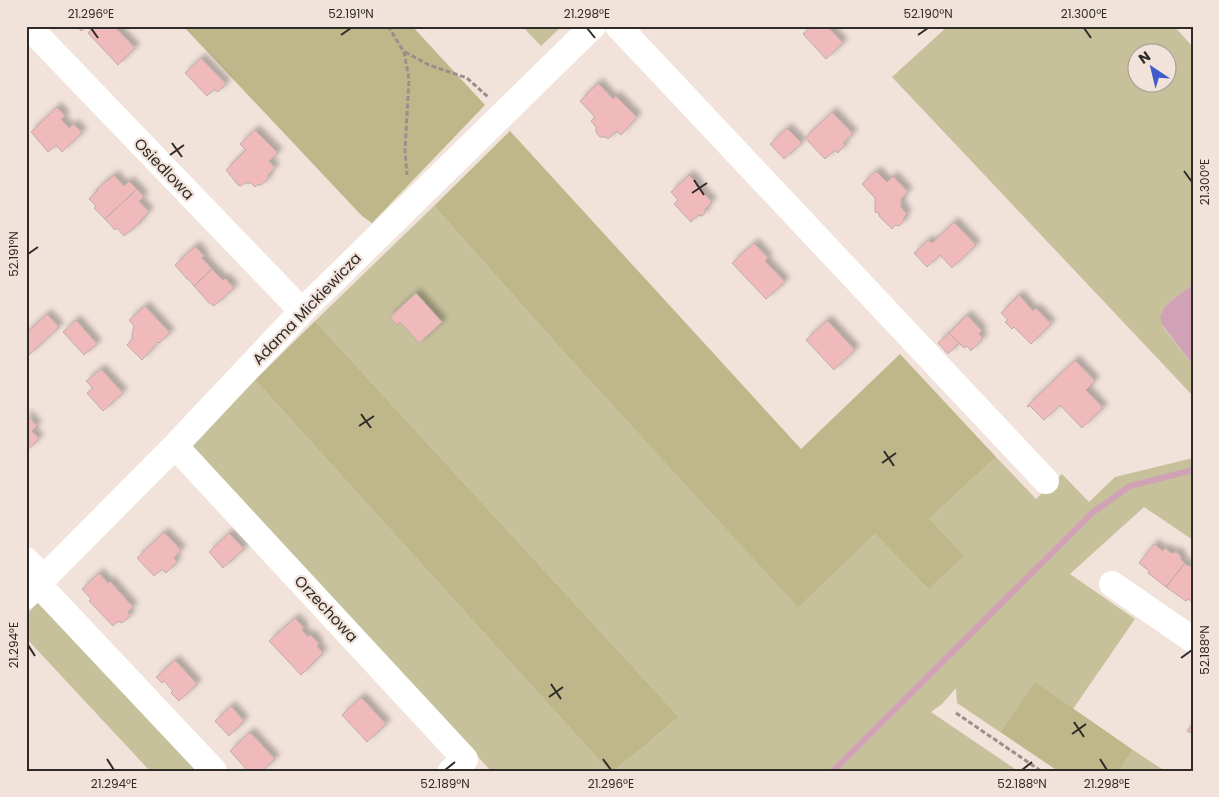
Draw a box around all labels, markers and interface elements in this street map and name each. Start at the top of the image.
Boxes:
text: 21.296°E [68,5,114,22]
text: 52.191°N [328,5,374,22]
text: 21.298°E [564,5,610,22]
text: 52.190°N [903,5,953,22]
text: 21.300°E [1061,5,1107,22]
north arrow [1126,42,1176,92]
text: N [1134,46,1155,69]
street label: Osiedlowa [130,133,199,204]
text: 21.300°E [1196,159,1213,205]
text: 52.191°N [5,231,22,277]
street label: Adama Mickiewicza [248,248,366,369]
street label: Orzechowa [290,571,363,647]
text: 21.294°E [5,622,22,668]
text: 52.188°N [1196,625,1213,675]
text: 21.294°E [91,775,137,792]
text: 52.189°N [420,775,470,792]
text: 21.296°E [588,775,634,792]
text: 52.188°N [997,775,1047,792]
text: 21.298°E [1084,775,1130,792]

